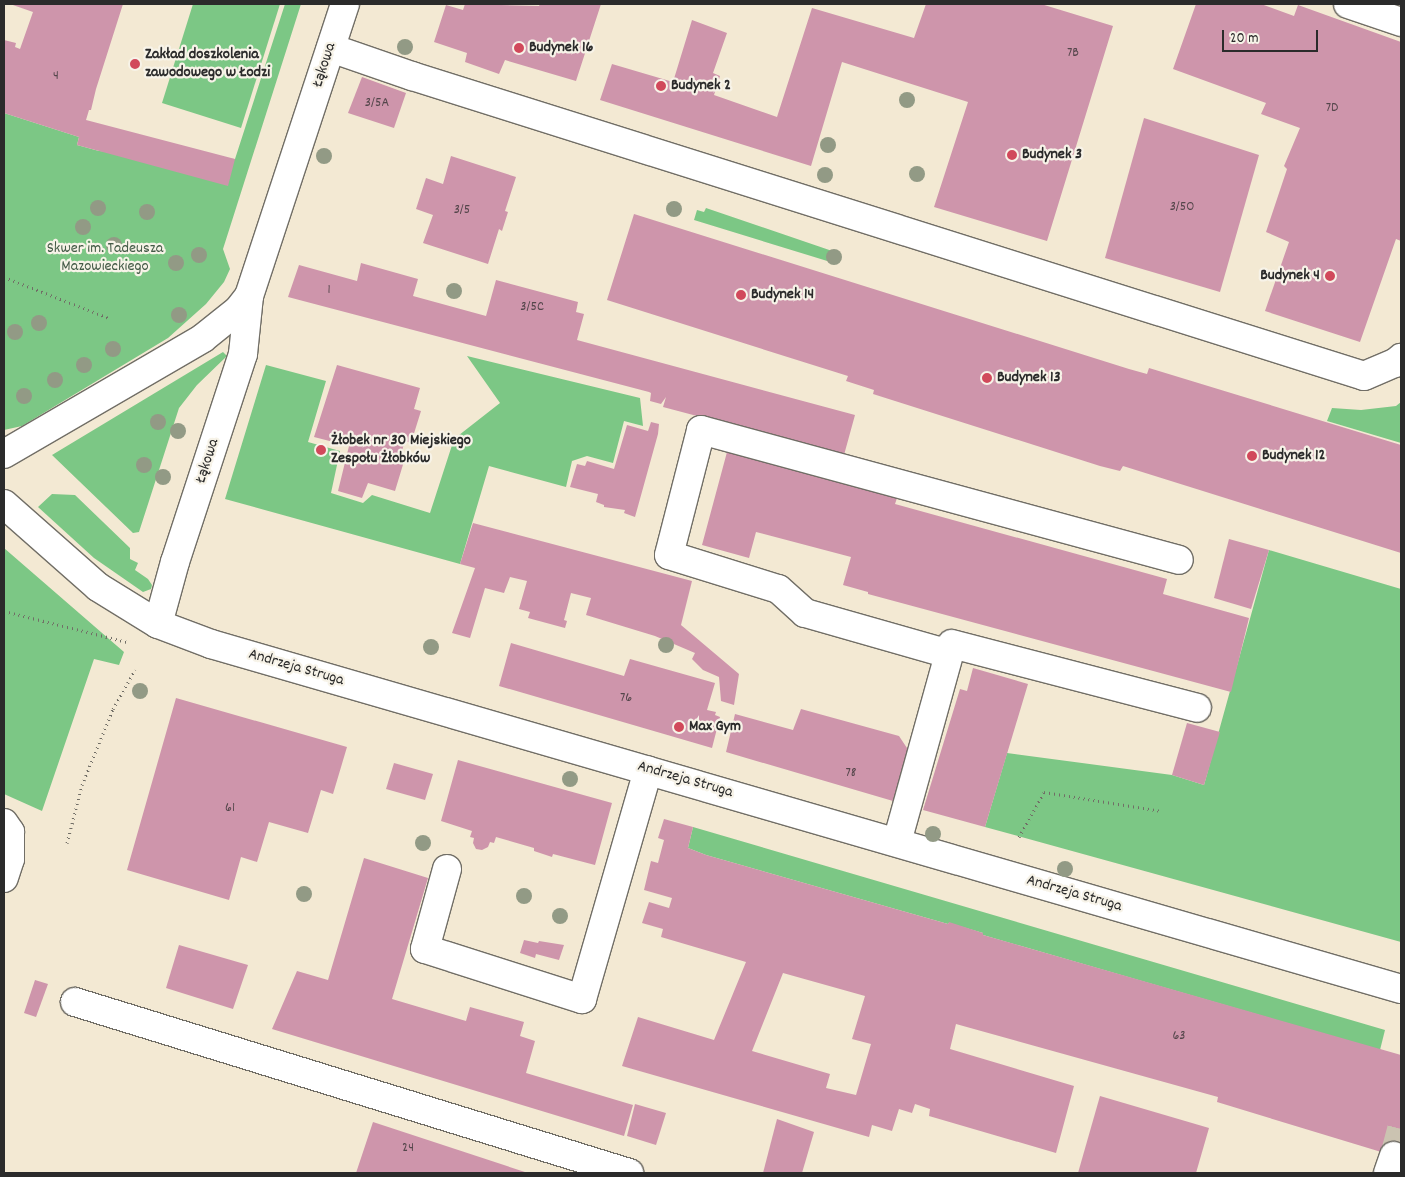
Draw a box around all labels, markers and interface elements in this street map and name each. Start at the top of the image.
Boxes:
scale bar [1225,20,1321,52]
text: 20 m [1230,28,1258,50]
place label: Budynek 16 [529,38,593,58]
street label: Łąkowa [309,40,341,90]
marker: Budynek 16 [513,42,525,54]
place label: Zakład doszkolenia zawodowego w Łodzi [145,45,270,83]
house number: 7B [1067,45,1079,61]
marker: Zakład doszkolenia zawodowego w Łodzi [129,58,141,70]
house number: 4 [53,68,59,84]
place label: Budynek 2 [671,76,731,96]
marker: Budynek 2 [655,80,667,92]
house number: 3/5A [365,95,389,111]
house number: 7D [1326,100,1338,116]
place label: Budynek 3 [1022,145,1082,165]
marker: Budynek 3 [1006,149,1018,161]
house number: 3/5O [1170,199,1194,215]
house number: 3/5 [454,202,470,218]
park label: Skwer im. Tadeusza Mazowieckiego [47,239,163,277]
place label: Budynek 4 [1260,266,1320,286]
marker: Budynek 4 [1324,270,1336,282]
house number: 1 [327,282,331,298]
place label: Budynek 14 [751,285,814,305]
marker: Budynek 14 [735,289,747,301]
house number: 3/5C [520,299,544,315]
place label: Budynek 13 [997,368,1061,388]
marker: Budynek 13 [981,372,993,384]
place label: Żłobek nr 30 Miejskiego Zespołu Żłobków [331,431,471,469]
street label: Łąkowa [192,436,224,486]
marker: Żłobek nr 30 Miejskiego Zespołu Żłobków [315,444,327,456]
place label: Budynek 12 [1262,446,1326,466]
marker: Budynek 12 [1246,450,1258,462]
street label: Andrzeja Struga [246,645,346,691]
house number: 76 [620,690,632,706]
place label: Max Gym [689,717,741,737]
marker: Max Gym [673,721,685,733]
street label: Andrzeja Struga [635,757,735,803]
house number: 78 [846,765,856,781]
house number: 61 [225,800,235,816]
street label: Andrzeja Struga [1024,871,1124,917]
house number: 63 [1172,1028,1186,1044]
house number: 24 [402,1140,414,1156]

